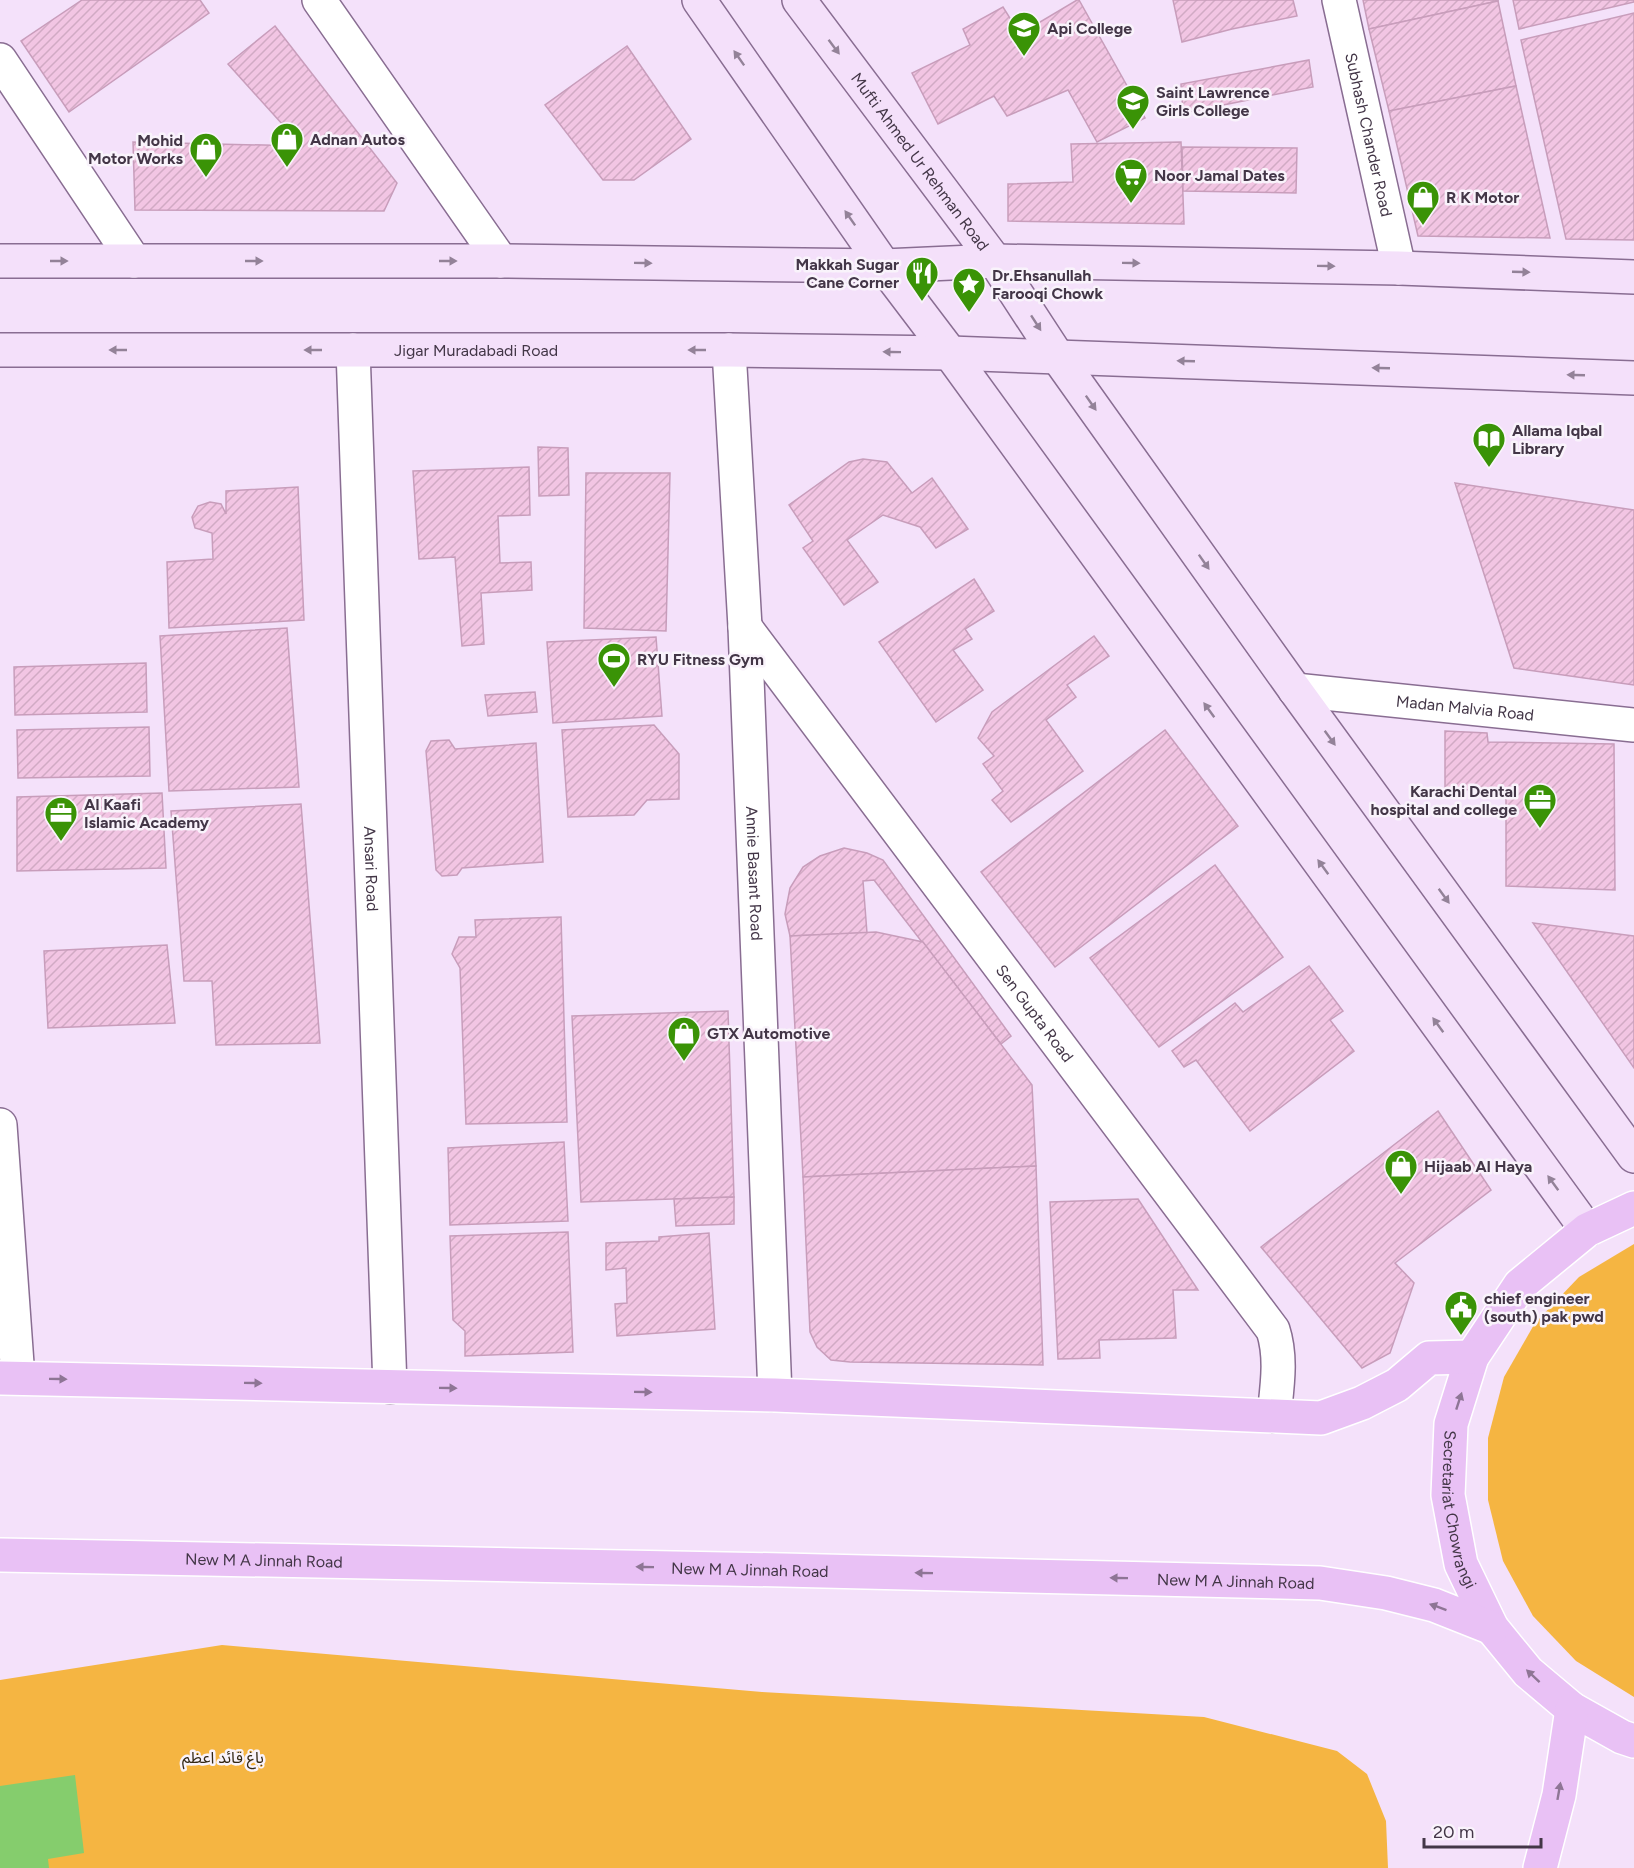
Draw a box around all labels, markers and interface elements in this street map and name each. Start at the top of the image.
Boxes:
school or university icon: Api College [1006,10,1042,57]
place label: Api College [1047,19,1132,38]
one-way arrow [828,39,840,54]
one-way arrow [733,50,745,66]
street label: Subhash Chander Road [1342,51,1397,219]
street label: Mufti Ahmed Ur Rehman Road [847,69,993,254]
school or university icon: Saint Lawrence Girls College [1115,83,1151,130]
place label: Saint Lawrence Girls College [1156,83,1270,120]
shop icon: Adnan Autos [269,121,305,168]
place label: Adnan Autos [310,130,405,149]
place label: Mohid Motor Works [88,131,184,168]
shop icon: Mohid Motor Works [188,131,224,178]
supermarket icon: Noor Jamal Dates [1113,157,1149,204]
place label: Noor Jamal Dates [1154,166,1285,185]
shop icon: R K Motor [1405,179,1441,226]
place label: R K Motor [1446,188,1519,207]
one-way arrow [844,210,856,226]
place label: Makkah Sugar Cane Corner [795,255,899,292]
restaurant icon: Makkah Sugar Cane Corner [904,255,940,302]
one-way arrow [49,256,68,266]
one-way arrow [244,256,263,266]
one-way arrow [439,256,458,266]
one-way arrow [634,258,653,267]
one-way arrow [1122,258,1141,268]
one-way arrow [1317,262,1336,271]
place icon: Dr.Ehsanullah Farooqi Chowk [951,266,987,313]
place label: Dr.Ehsanullah Farooqi Chowk [992,266,1103,303]
one-way arrow [1512,268,1531,277]
one-way arrow [1030,315,1041,331]
street label: Jigar Muradabadi Road [394,341,558,360]
one-way arrow [108,345,127,355]
one-way arrow [303,345,322,355]
one-way arrow [687,345,706,355]
one-way arrow [882,347,901,357]
one-way arrow [1176,356,1195,365]
one-way arrow [1371,363,1390,373]
one-way arrow [1566,371,1585,380]
one-way arrow [1085,395,1097,411]
library icon: Allama Iqbal Library [1471,421,1507,468]
place label: Allama Iqbal Library [1512,421,1602,458]
one-way arrow [1198,554,1210,570]
sports icon: RYU Fitness Gym [596,641,632,688]
place label: RYU Fitness Gym [637,650,764,669]
street label: Madan Malvia Road [1395,691,1535,724]
one-way arrow [1203,702,1215,718]
one-way arrow [1323,731,1335,746]
place label: Karachi Dental hospital and college [1371,782,1517,819]
office icon: Karachi Dental hospital and college [1522,782,1558,829]
office icon: Al Kaafi Islamic Academy [43,795,79,842]
place label: Al Kaafi Islamic Academy [84,795,210,832]
street label: Annie Basant Road [743,806,767,941]
street label: Ansari Road [360,826,383,912]
one-way arrow [1318,860,1330,875]
one-way arrow [1438,888,1450,903]
street label: Sen Gupta Road [992,961,1078,1066]
shop icon: GTX Automotive [666,1015,702,1062]
one-way arrow [1432,1018,1444,1034]
place label: GTX Automotive [707,1024,831,1043]
shop icon: Hijaab Al Haya [1383,1148,1419,1195]
place label: Hijaab Al Haya [1424,1157,1532,1176]
one-way arrow [1547,1175,1559,1190]
public building icon: chief engineer (south) pak pwd [1443,1289,1479,1336]
place label: chief engineer (south) pak pwd [1484,1289,1604,1326]
one-way arrow [49,1374,68,1383]
one-way arrow [244,1379,263,1388]
one-way arrow [439,1383,458,1393]
one-way arrow [634,1387,653,1397]
one-way arrow [1455,1392,1464,1410]
street label: Secretariat Chowrangi [1439,1430,1481,1591]
street label: New M A Jinnah Road [185,1549,343,1571]
street label: New M A Jinnah Road [671,1558,829,1581]
one-way arrow [636,1562,655,1572]
one-way arrow [915,1568,934,1578]
street label: New M A Jinnah Road [1157,1570,1315,1592]
one-way arrow [1110,1573,1129,1583]
one-way arrow [1429,1601,1447,1611]
one-way arrow [1525,1669,1540,1683]
park label: باغ قائد اعظم [182,1748,264,1770]
one-way arrow [1555,1781,1564,1800]
scale bar [1424,1811,1541,1849]
text: 20 m [1433,1821,1474,1843]

